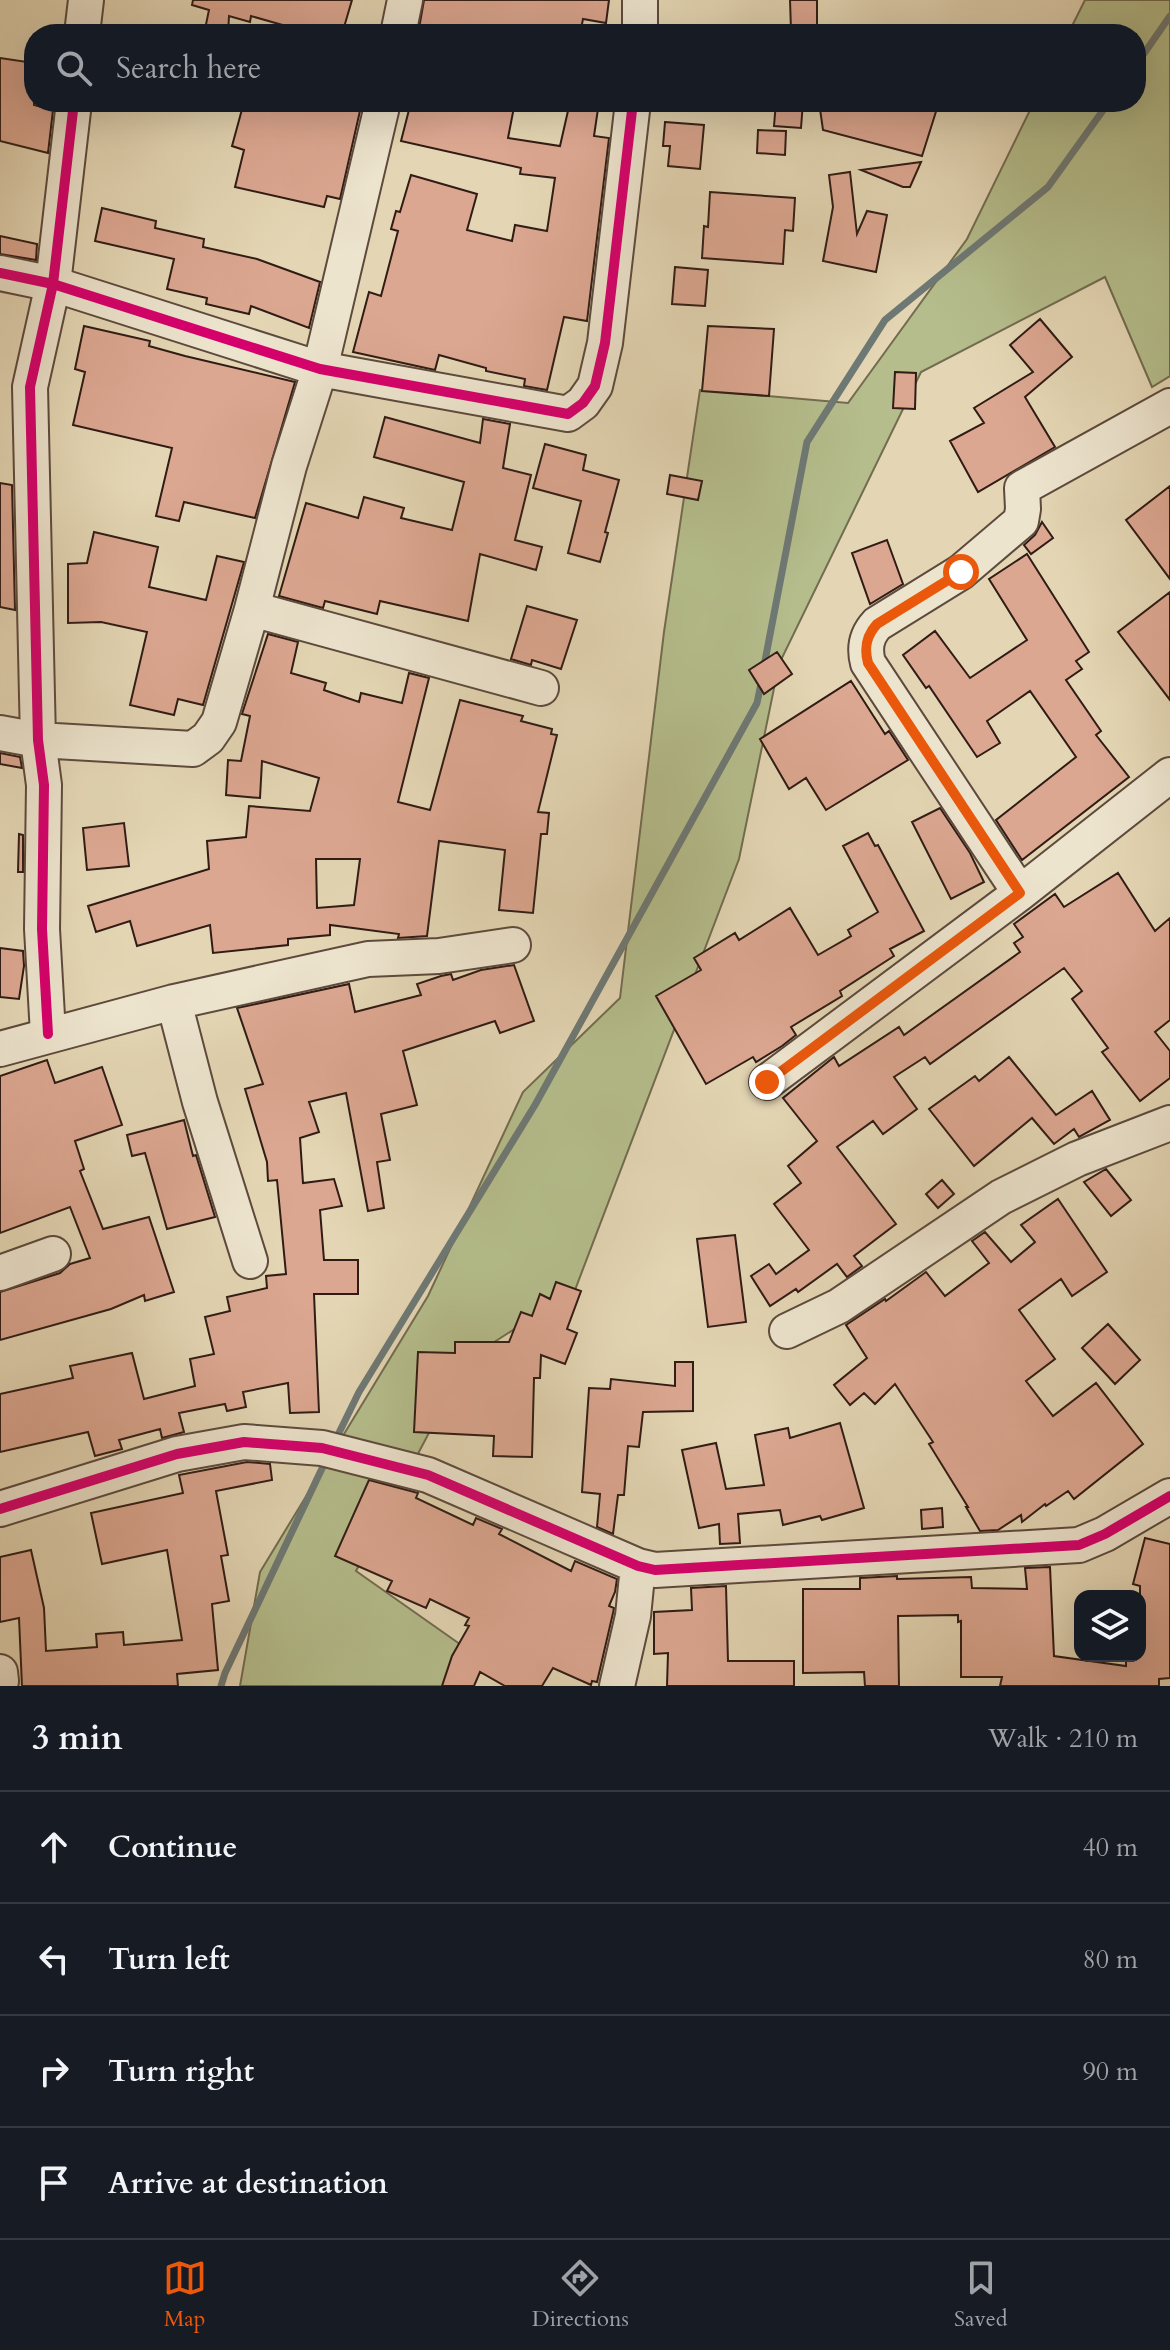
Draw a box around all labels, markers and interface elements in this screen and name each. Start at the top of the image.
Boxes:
search box [24,24,1146,112]
icon: search [52,46,96,90]
text: Search here [116,48,261,89]
route start [943,554,979,590]
route end [749,1064,785,1100]
map controls [1074,1590,1146,1662]
button: layers [1074,1590,1146,1662]
text: 3 min [32,1715,123,1761]
text: Walk · 210 m [988,1721,1138,1756]
icon: ahead [32,1825,76,1869]
text: Continue [108,1827,237,1868]
text: 40 m [1082,1830,1138,1865]
icon: left [32,1937,76,1981]
text: Turn left [108,1939,230,1980]
text: 80 m [1082,1942,1138,1977]
icon: right [32,2049,76,2093]
text: Turn right [108,2051,254,2092]
text: 90 m [1082,2054,1138,2089]
icon: arrive [32,2161,76,2205]
text: Arrive at destination [108,2163,388,2204]
tab: Map [163,2256,207,2334]
tab: Directions [532,2256,629,2334]
tab: Saved [954,2256,1007,2334]

